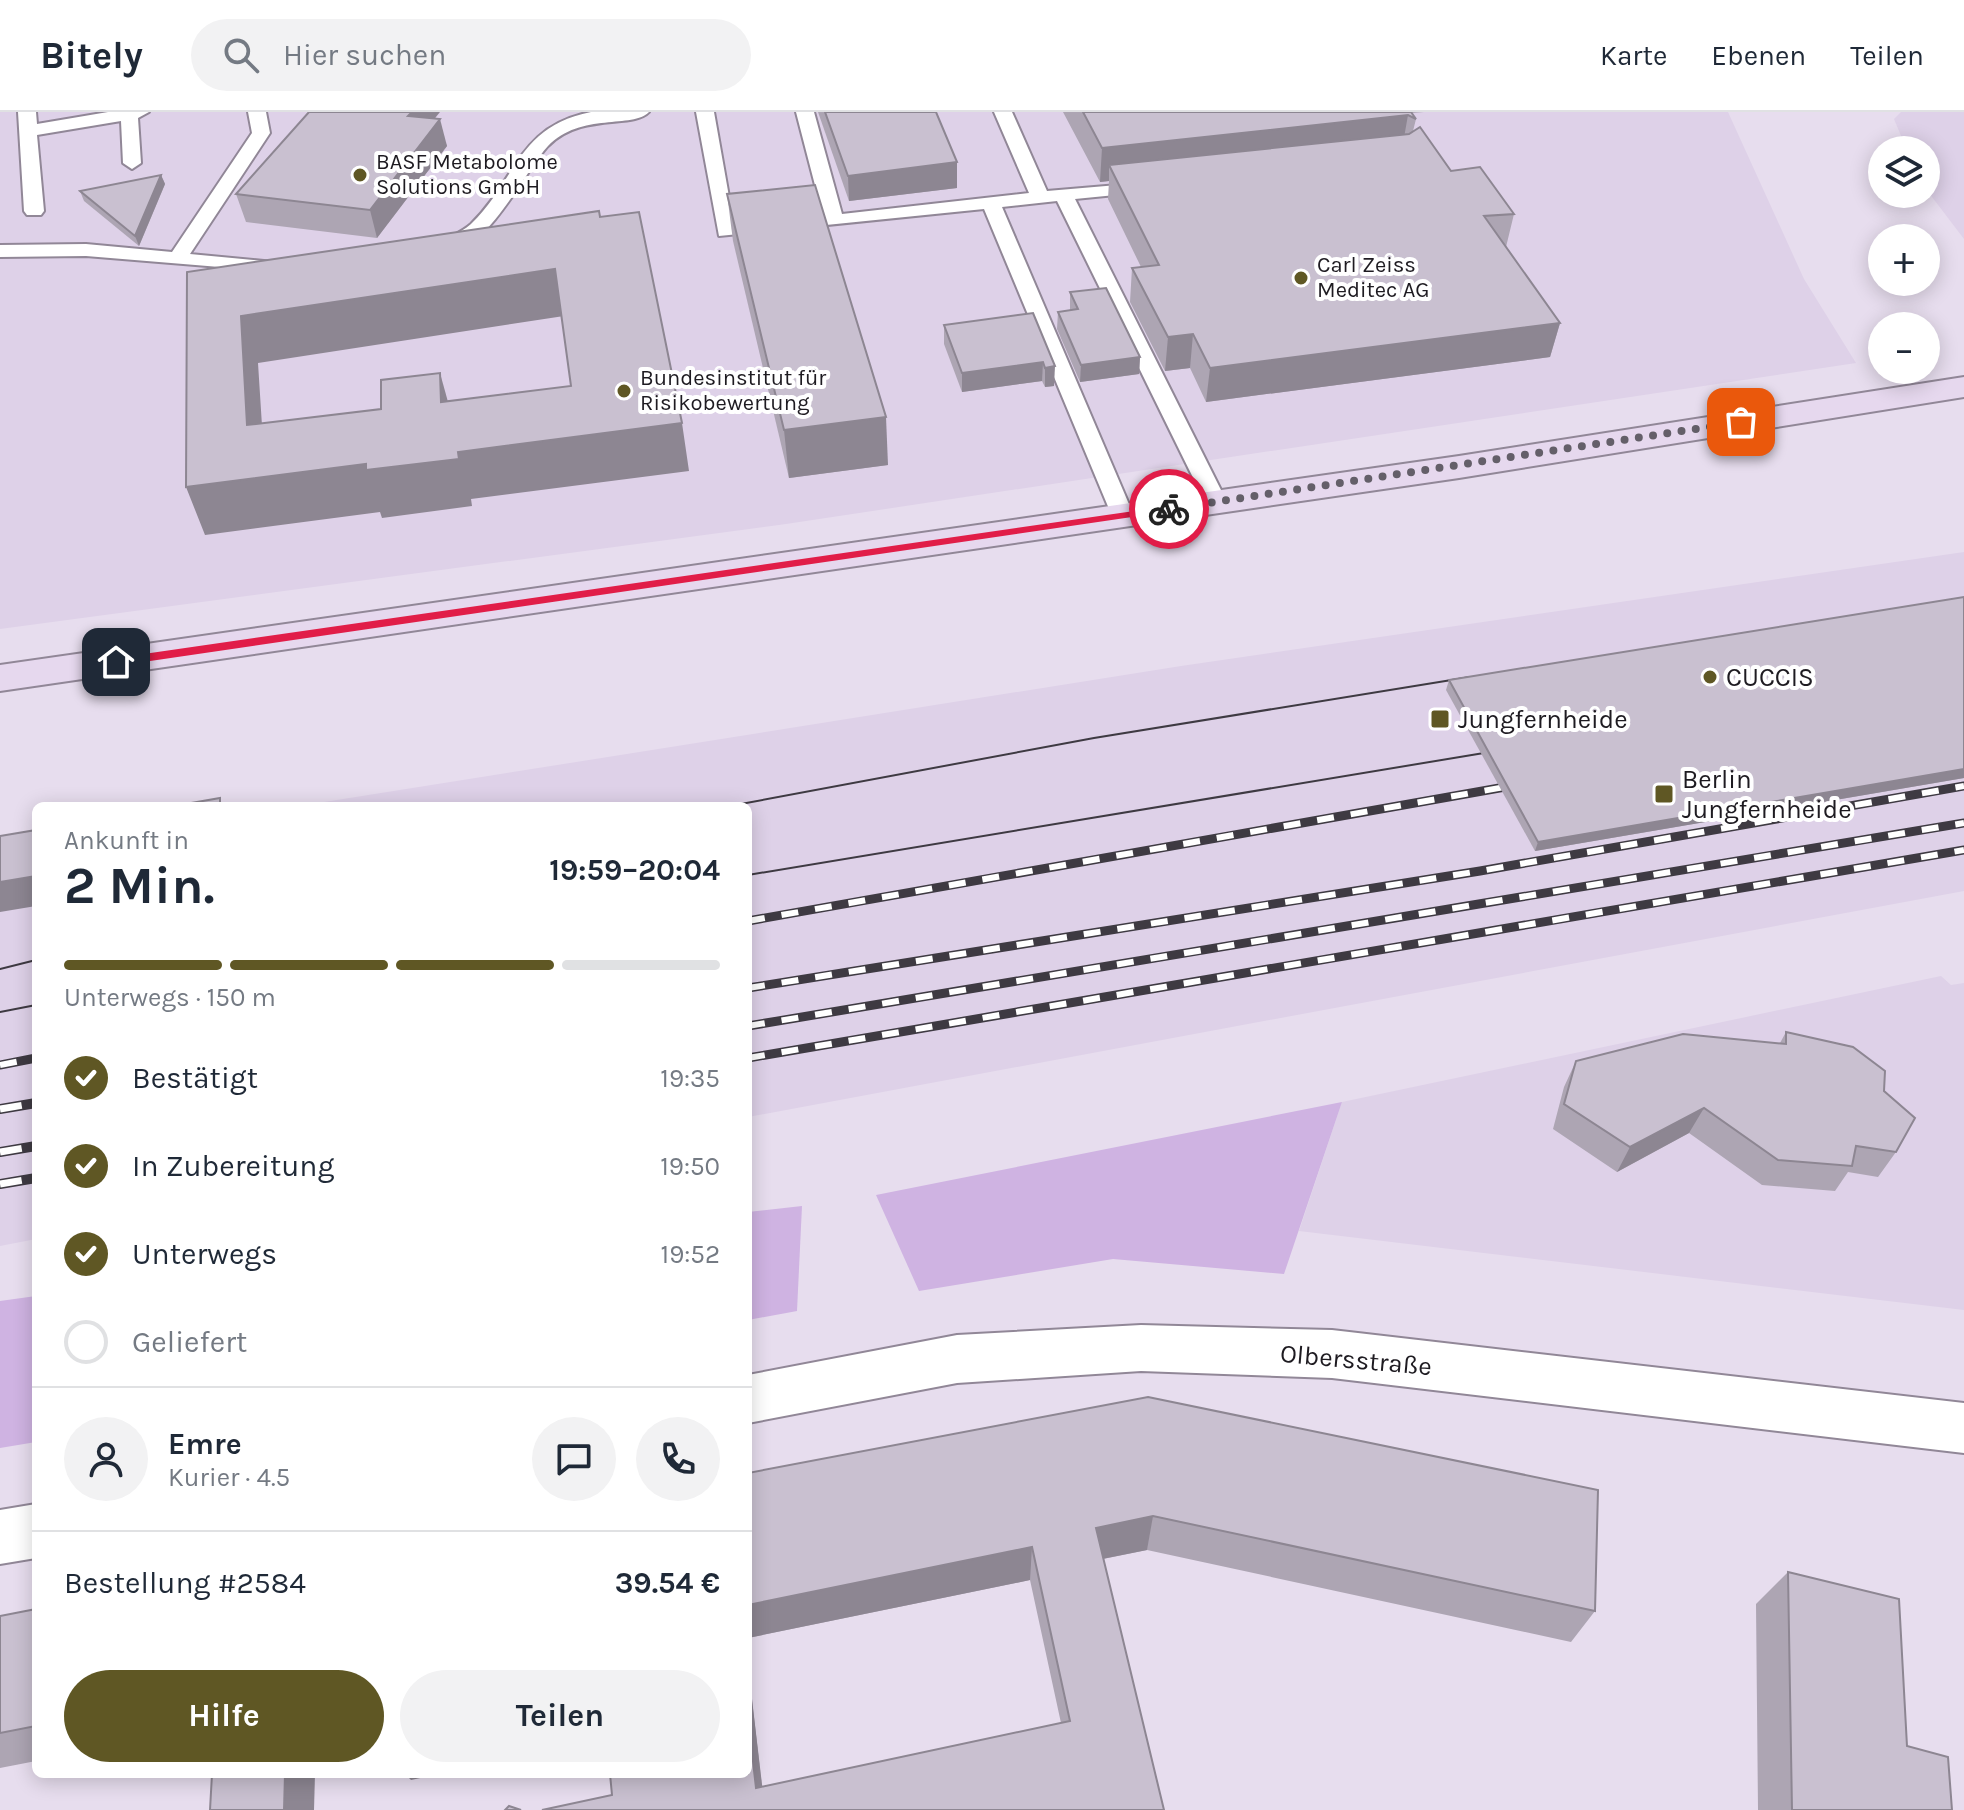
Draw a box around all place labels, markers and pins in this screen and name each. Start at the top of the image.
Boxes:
place label: BASF Metabolome Solutions GmbH [376,149,558,200]
marker: BASF Metabolome Solutions GmbH [351,166,369,184]
place label: Carl Zeiss Meditec AG [1317,252,1429,303]
marker: Carl Zeiss Meditec AG [1292,269,1310,287]
place label: Bundesinstitut für Risikobewertung [640,365,826,416]
marker: Bundesinstitut für Risikobewertung [615,382,633,400]
pin [1707,388,1775,456]
pin [82,628,150,696]
place label: CUCCIS [1726,662,1814,693]
marker: CUCCIS [1701,668,1719,686]
place label: Jungfernheide [1458,704,1628,735]
marker: Jungfernheide [1429,708,1451,730]
place label: Berlin Jungfernheide [1682,764,1852,825]
marker: Berlin Jungfernheide [1653,783,1675,805]

